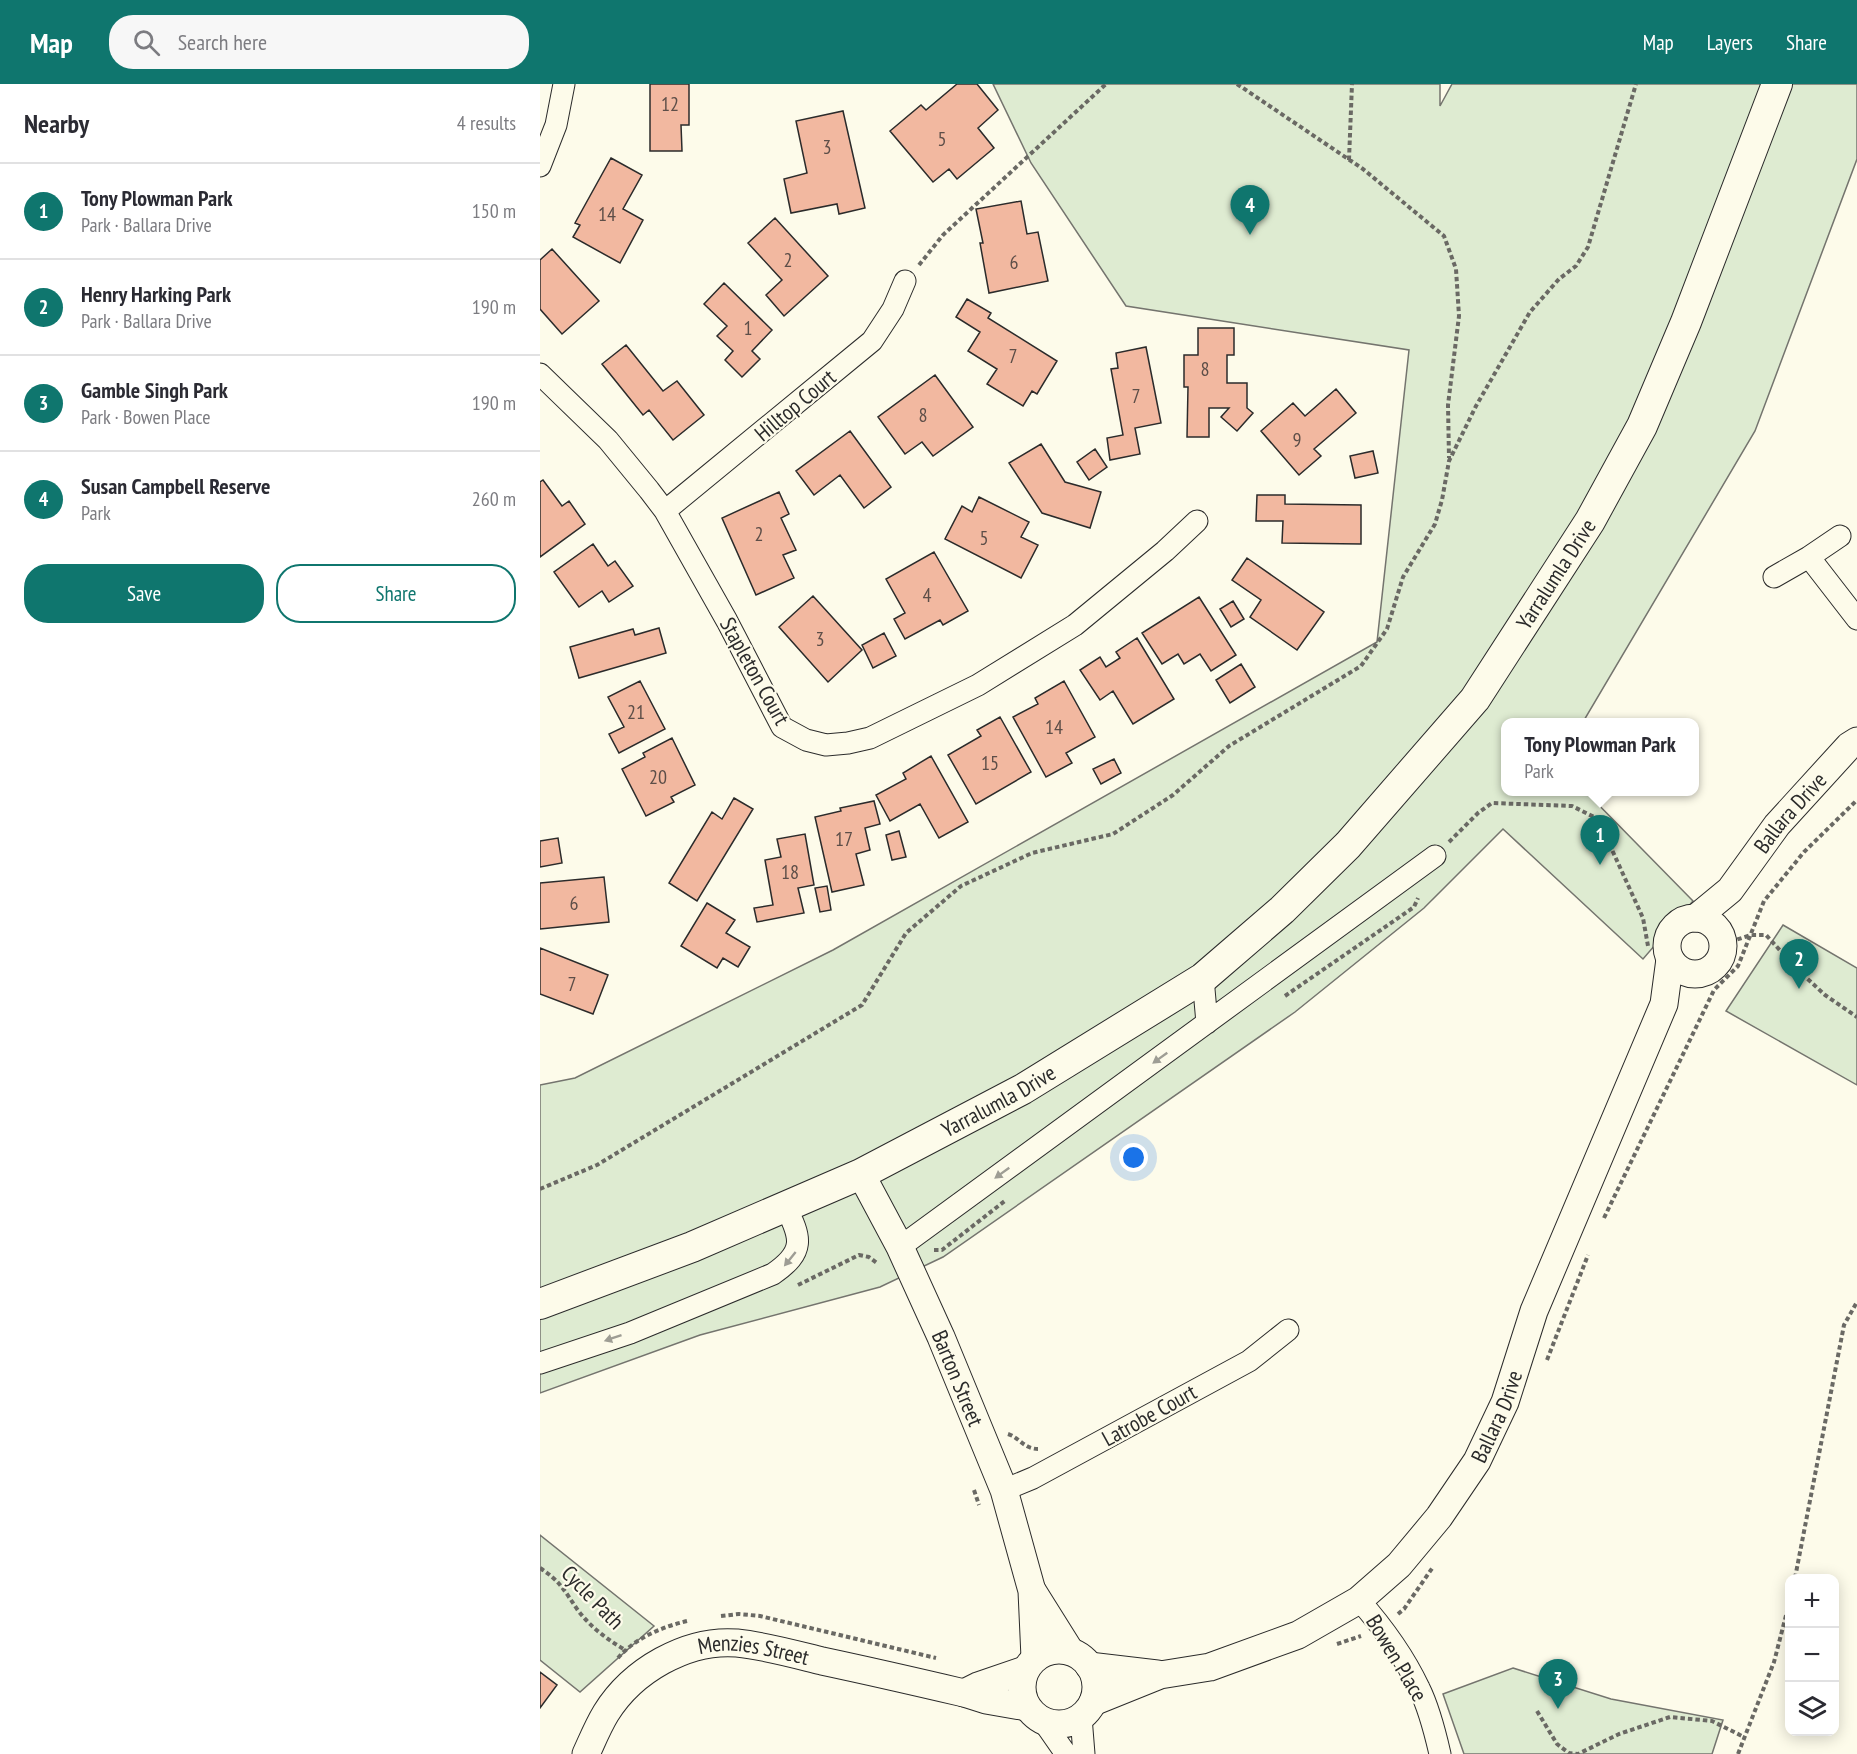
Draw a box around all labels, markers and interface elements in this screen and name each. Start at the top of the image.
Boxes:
search box [109,15,529,69]
text: Map [30,24,73,61]
icon: search [130,26,163,59]
text: Search here [178,28,267,56]
text: Map [1643,29,1674,56]
text: Layers [1707,29,1753,56]
text: Share [1786,29,1827,56]
house number: 12 [661,91,679,117]
text: Nearby [24,107,89,140]
text: 4 results [457,110,516,136]
house number: 5 [938,126,947,152]
house number: 3 [823,134,832,160]
text: Tony Plowman Park [81,184,233,212]
pin: 4 [1230,186,1270,235]
text: 1 [39,198,48,224]
text: 150 m [472,198,516,224]
house number: 14 [598,201,616,227]
text: Park · Ballara Drive [81,212,212,238]
house number: 2 [784,247,793,273]
house number: 6 [1010,249,1019,275]
text: Henry Harking Park [81,280,231,308]
text: 2 [39,294,48,320]
text: 190 m [472,294,516,320]
text: Park · Ballara Drive [81,308,212,334]
house number: 1 [744,315,753,341]
house number: 7 [1009,343,1018,369]
house number: 8 [1201,356,1210,382]
street label: Hilltop Court [749,363,841,447]
text: Gamble Singh Park [81,376,228,404]
house number: 7 [1132,383,1141,409]
text: 3 [39,390,48,416]
text: 190 m [472,390,516,416]
house number: 8 [919,402,928,428]
text: Park · Bowen Place [81,404,210,430]
house number: 9 [1293,427,1302,453]
text: Susan Campbell Reserve [81,472,270,500]
text: 4 [39,486,48,512]
text: 260 m [472,486,516,512]
text: Park [81,500,111,526]
street label: Yarralumla Drive [1510,513,1602,635]
house number: 2 [755,521,764,547]
house number: 5 [980,525,989,551]
button: Save [24,564,264,623]
button: Share [276,564,516,623]
house number: 4 [923,582,932,608]
street label: Stapleton Court [714,612,796,730]
house number: 3 [816,626,825,652]
house number: 21 [627,699,645,725]
house number: 14 [1045,714,1063,740]
popup [1501,718,1699,796]
text: Tony Plowman Park [1524,730,1676,758]
house number: 15 [981,750,999,776]
text: Park [1524,758,1554,784]
house number: 20 [649,764,667,790]
street label: Ballara Drive [1747,766,1832,858]
pin: 1 [1580,816,1620,865]
house number: 17 [835,826,853,852]
house number: 18 [781,859,799,885]
house number: 6 [570,890,579,916]
pin: 2 [1780,940,1818,989]
house number: 7 [568,971,577,997]
one-way arrow [1152,1051,1167,1063]
street label: Yarralumla Drive [936,1058,1061,1143]
your location [1119,1143,1148,1172]
one-way arrow [995,1166,1010,1178]
one-way arrow [783,1251,796,1267]
street label: Barton Street [926,1326,990,1430]
one-way arrow [604,1334,622,1344]
street label: Ballara Drive [1464,1367,1528,1467]
street label: Latrobe Court [1097,1378,1201,1452]
street label: Cycle Path [556,1559,630,1635]
map controls [1785,1574,1839,1736]
button: + [1785,1574,1839,1628]
street label: Bowen Place [1360,1610,1434,1706]
button: − [1785,1628,1839,1682]
street label: Menzies Street [695,1629,812,1671]
pin: 3 [1538,1660,1578,1709]
button: layers [1785,1682,1839,1736]

